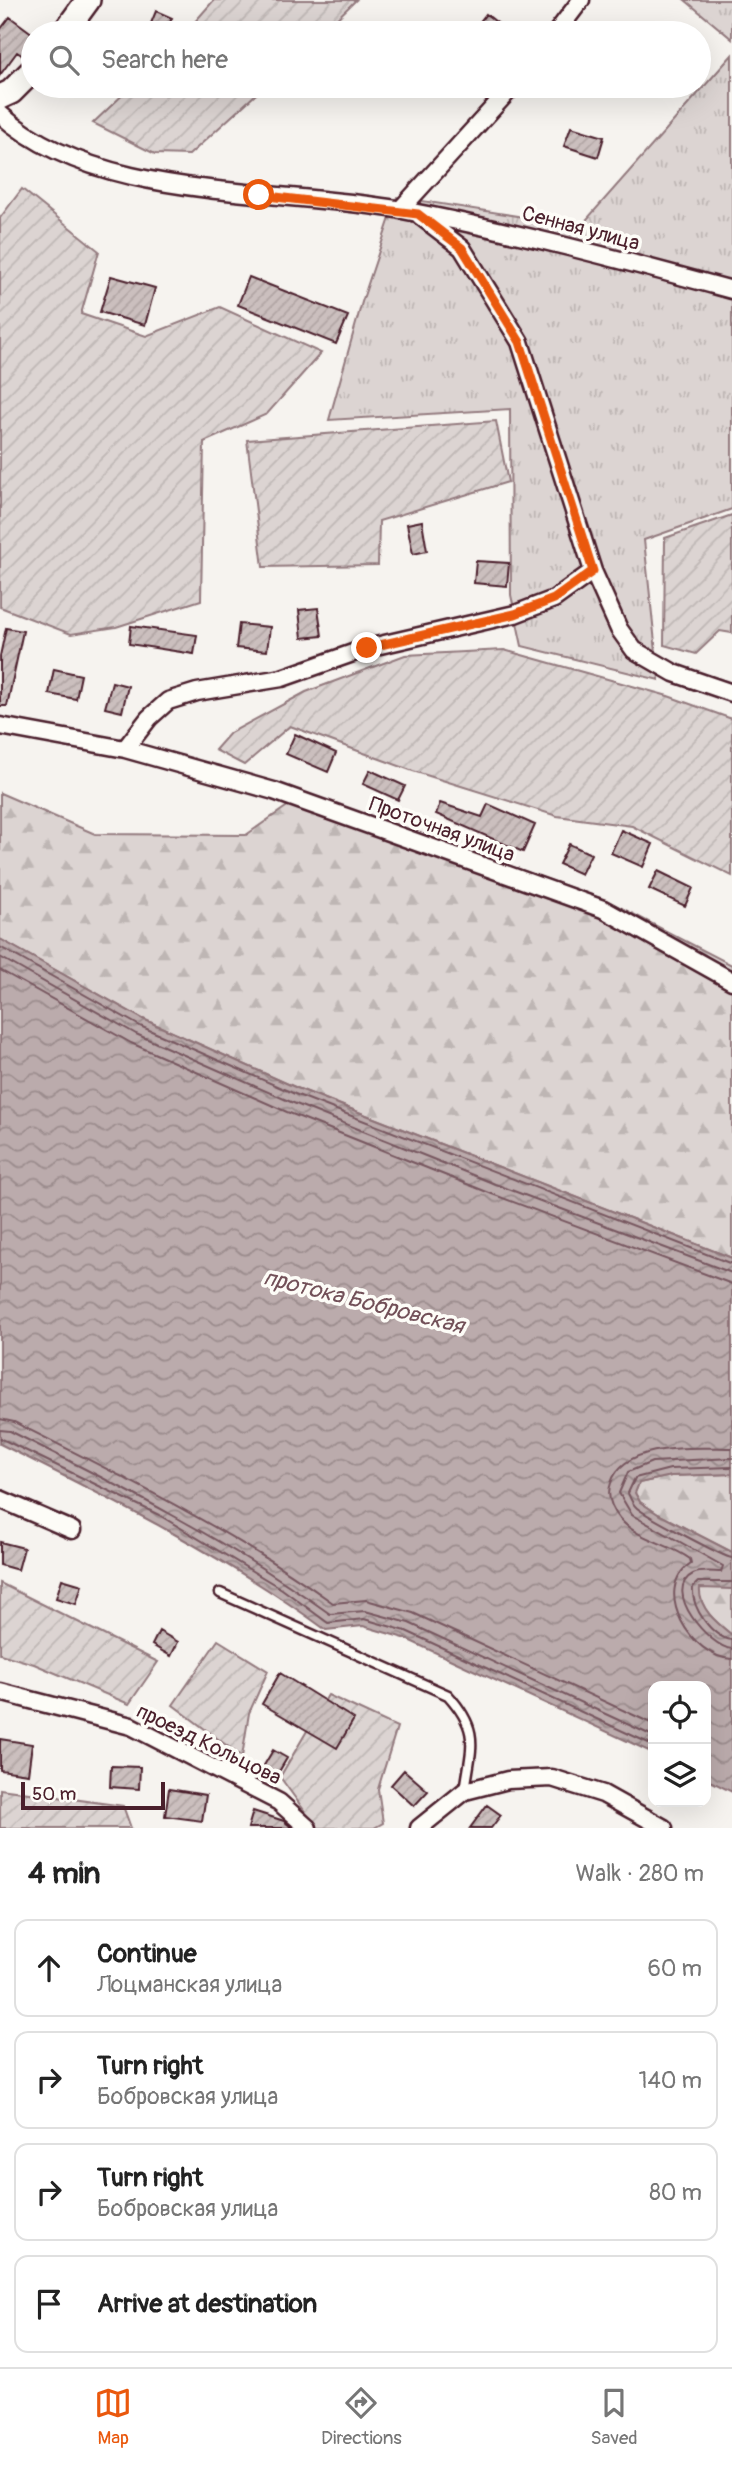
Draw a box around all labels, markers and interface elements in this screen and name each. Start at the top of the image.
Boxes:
search box [21,21,711,98]
icon: search [45,41,83,79]
text: Search here [101,44,228,76]
route start [243,179,274,210]
street label: Сенная улица [519,200,643,257]
route end [351,632,382,663]
street label: Проточная улица [365,791,518,868]
water label: протока Бобровская [261,1263,469,1341]
map controls [648,1681,711,1807]
button: locate [648,1681,711,1744]
street label: проезд Кольцова [132,1698,286,1791]
button: layers [648,1744,711,1807]
scale bar [21,1779,164,1811]
text: 50 m [32,1782,76,1806]
text: 4 min [28,1855,101,1892]
text: Walk · 280 m [576,1859,704,1888]
text: Continue [97,1938,197,1970]
icon: ahead [30,1949,68,1987]
text: 60 m [647,1954,702,1983]
text: Лоцманская улица [97,1970,282,1999]
text: Turn right [97,2050,203,2082]
icon: right [30,2061,68,2099]
text: 140 m [639,2066,702,2095]
text: Бобровская улица [97,2082,278,2111]
text: Turn right [97,2162,203,2194]
icon: right [30,2173,68,2211]
text: 80 m [649,2178,702,2207]
text: Бобровская улица [97,2194,278,2223]
icon: arrive [30,2285,68,2323]
text: Arrive at destination [97,2288,317,2320]
tab: Map [94,2384,132,2450]
tab: Directions [321,2384,402,2450]
tab: Saved [590,2384,638,2450]

